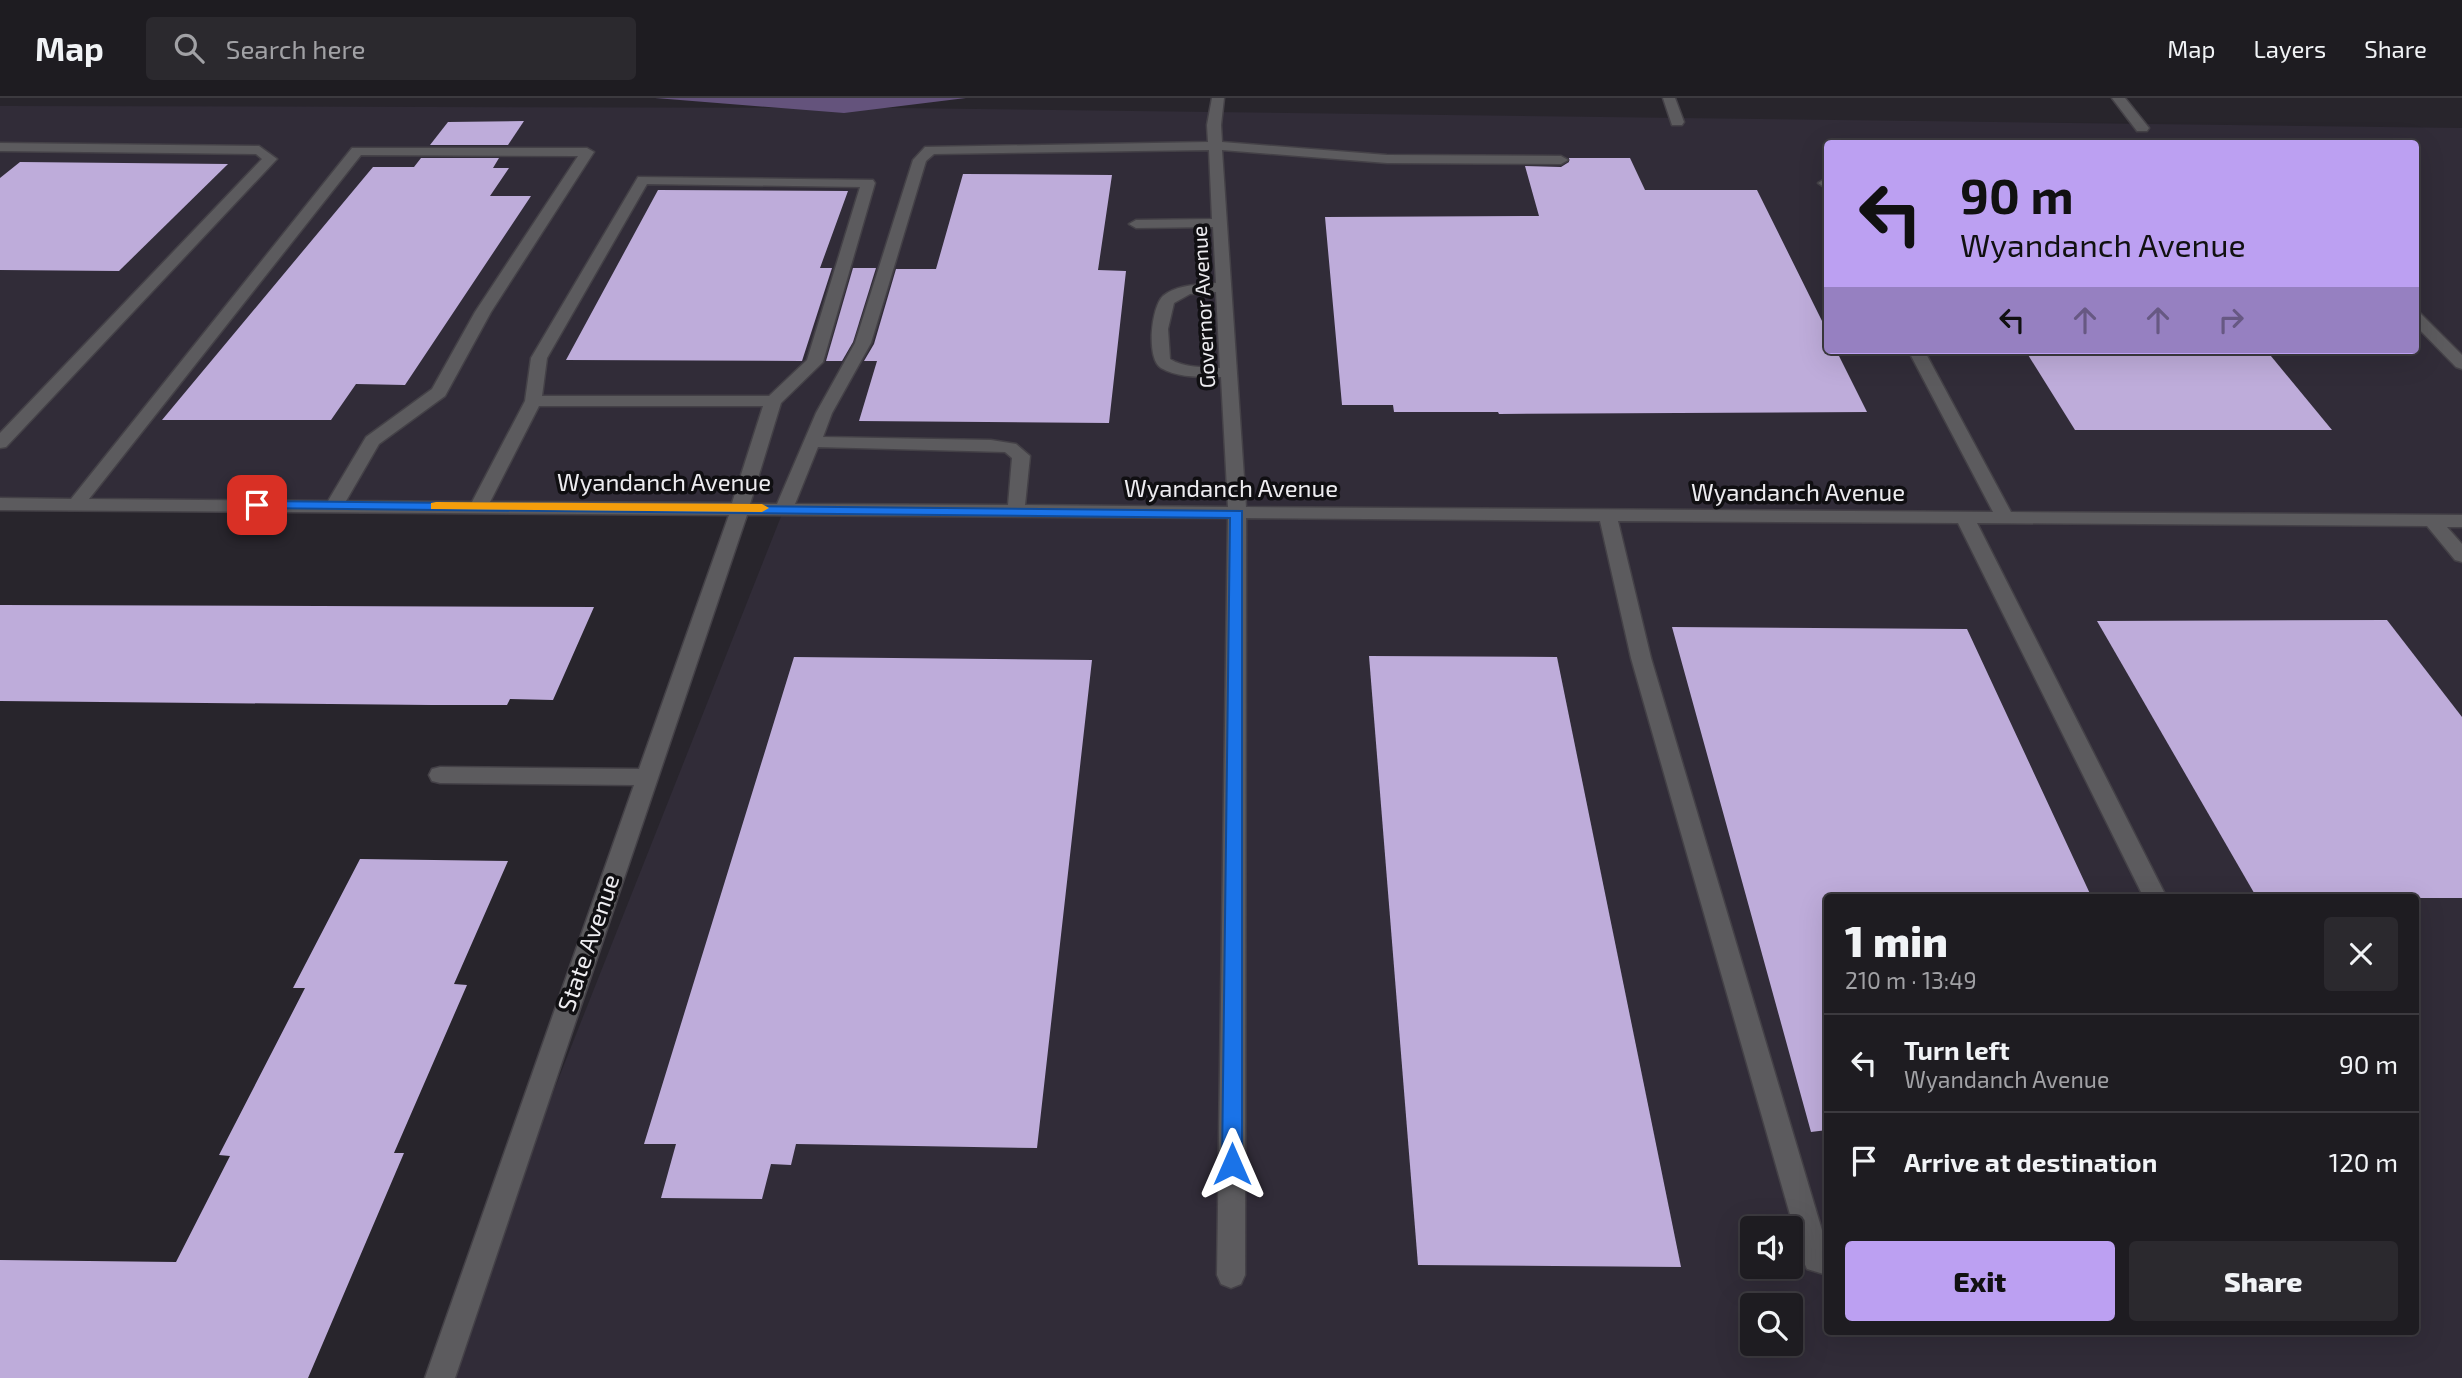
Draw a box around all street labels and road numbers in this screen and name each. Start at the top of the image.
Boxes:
street label: Governor Avenue [1186,225,1219,389]
street label: Wyandanch Avenue [557,467,771,496]
street label: Wyandanch Avenue [1124,473,1338,502]
street label: Wyandanch Avenue [1691,477,1905,506]
street label: State Avenue [551,870,625,1015]

